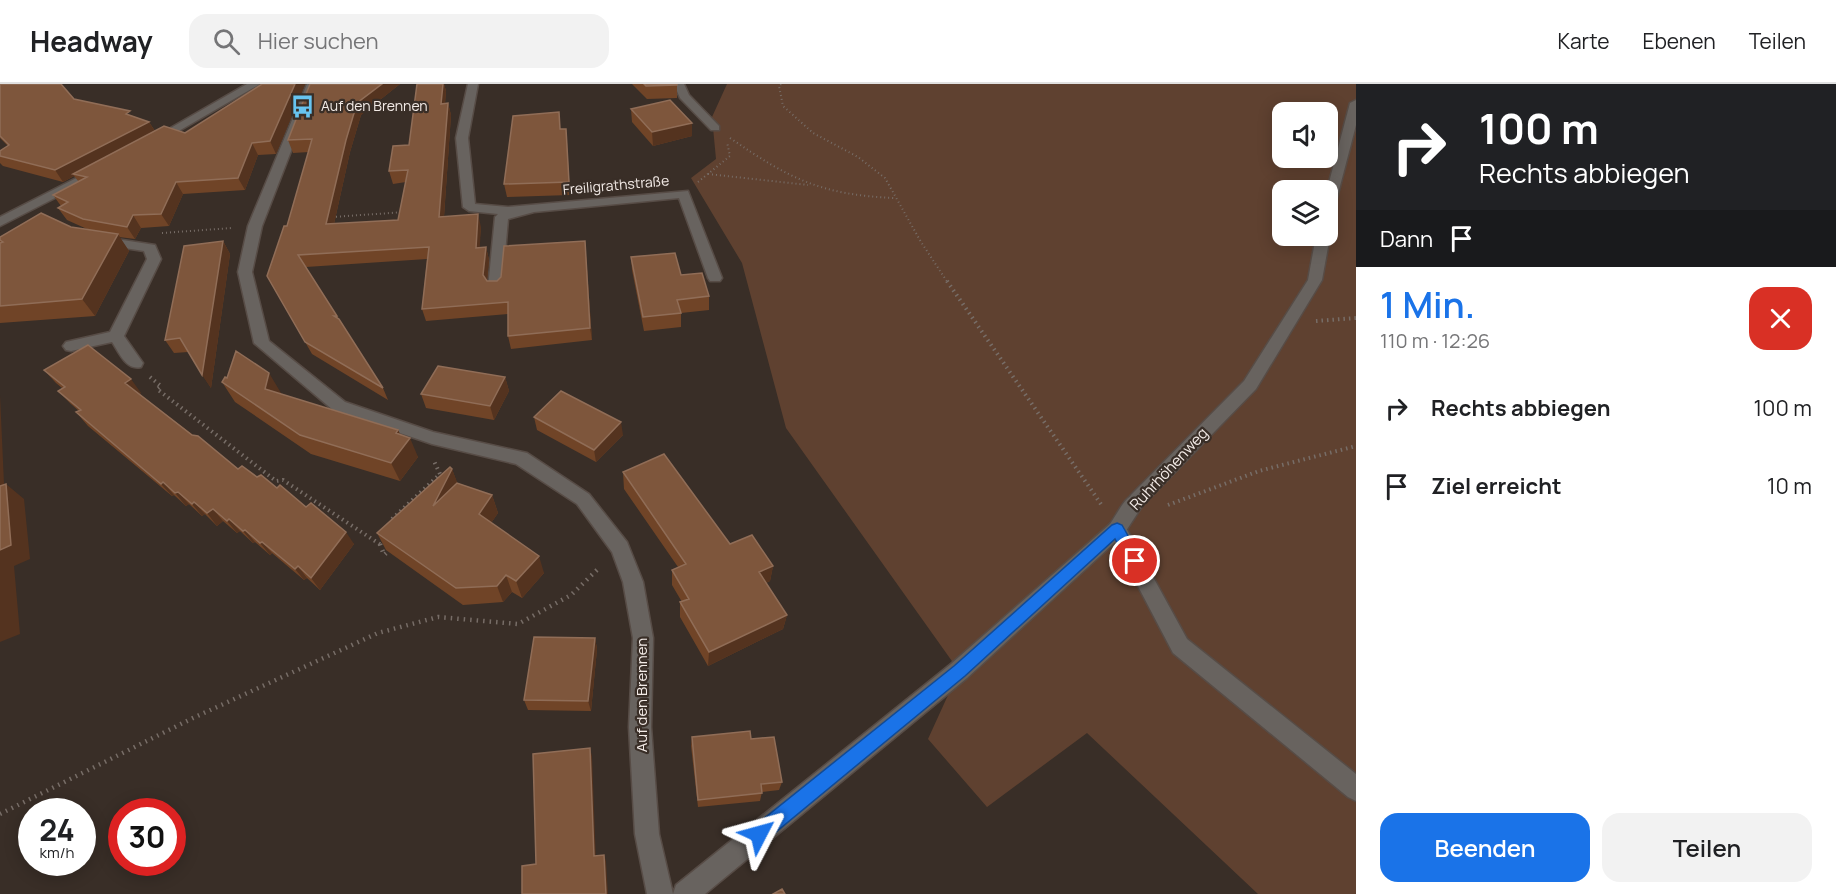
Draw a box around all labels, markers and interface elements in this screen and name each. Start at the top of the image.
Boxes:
search box [189,14,609,68]
text: Headway [30,22,153,60]
icon: search [210,25,243,58]
text: Hier suchen [258,26,379,56]
text: Karte [1557,27,1609,55]
text: Ebenen [1642,27,1716,55]
text: Teilen [1749,27,1806,55]
bus stop icon: Auf den Brennen [290,93,316,119]
place label: Auf den Brennen [321,96,428,115]
text: 100 m [1479,99,1599,157]
map controls [1272,102,1338,246]
button: sound [1272,102,1338,168]
icon: right [1380,108,1458,186]
text: Rechts abbiegen [1479,154,1690,191]
street label: Freiligrathstraße [562,170,670,199]
button: layers [1272,180,1338,246]
icon: arrive [1445,222,1478,255]
text: Dann [1380,224,1433,254]
text: 1 Min. [1380,280,1475,329]
button: close [1749,287,1812,350]
text: 110 m · 12:26 [1380,327,1490,354]
icon: right [1380,392,1413,425]
text: Rechts abbiegen [1431,393,1610,423]
text: 100 m [1754,393,1812,423]
street label: Ruhrhöhenweg [1125,423,1212,514]
icon: arrive [1380,470,1413,503]
text: Ziel erreicht [1431,471,1562,501]
text: 10 m [1767,471,1812,501]
pin [1109,535,1160,586]
icon: arrive [1118,544,1151,577]
street label: Auf den Brennen [631,638,652,752]
speed limit sign: 30 [108,798,186,876]
position arrow [727,802,791,866]
text: 24 [39,809,75,850]
button: Beenden [1380,813,1590,882]
button: Teilen [1602,813,1812,882]
text: km/h [40,842,74,863]

